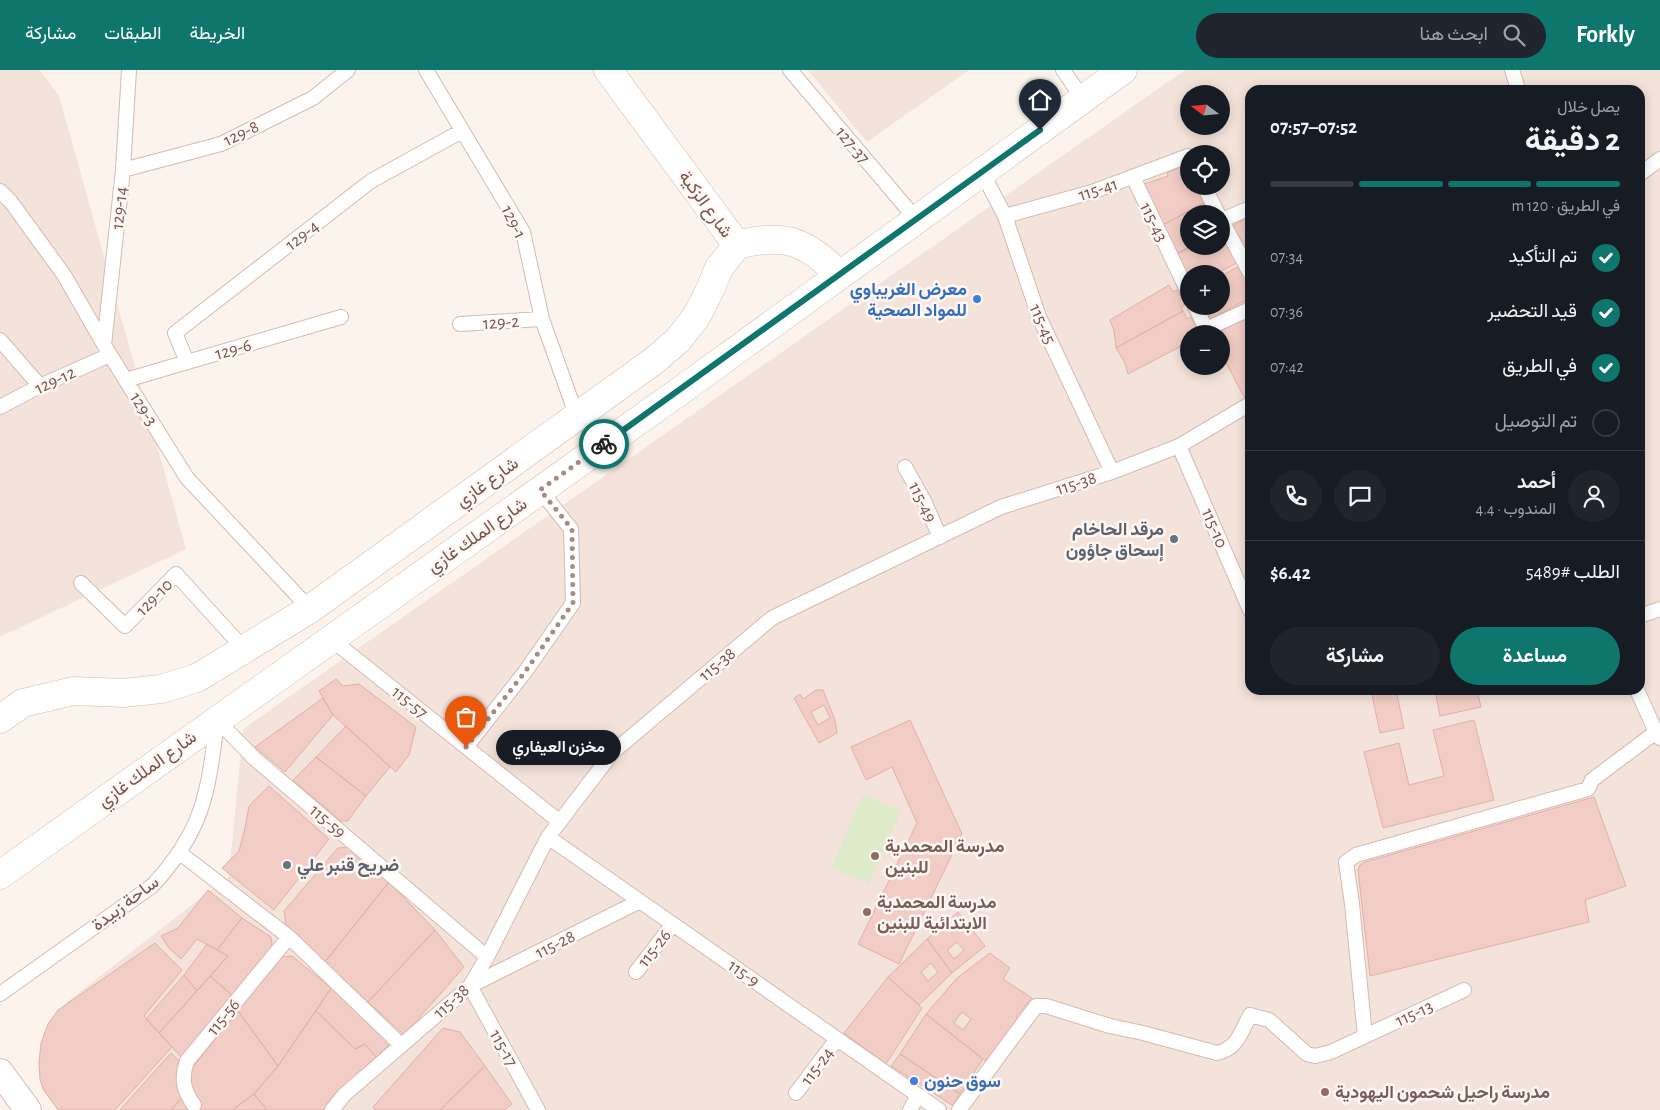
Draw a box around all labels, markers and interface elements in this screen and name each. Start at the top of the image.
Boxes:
search box [1196,13,1546,58]
icon: search [1500,21,1528,49]
text: Forkly [1576,23,1635,47]
text: مشاركة [25,25,76,43]
text: الطبقات [104,25,161,43]
text: الخريطة [189,25,245,43]
text: ابحث هنا [1420,25,1488,44]
pin [1019,79,1061,130]
north arrow [1180,85,1230,135]
map controls [1180,85,1230,375]
icon: home [1026,86,1054,114]
text: يصل خلال [1557,99,1620,115]
street label: 129-8 [221,118,262,150]
text: 07:52–07:57 [1270,118,1357,137]
street label: 127-37 [832,124,873,168]
text: 2 دقيقة [1525,124,1620,156]
button: locate [1180,145,1230,195]
street label: شارع الزكية [673,168,735,242]
street label: 115-41 [1076,175,1120,205]
street label: 129-14 [109,185,131,231]
text: في الطريق · 120 m [1511,198,1620,214]
street label: 115-43 [1136,200,1170,245]
street label: 129-1 [497,203,529,242]
button: layers [1180,205,1230,255]
street label: 129-4 [282,217,323,254]
icon: check [1592,244,1620,272]
text: تم التأكيد [1508,247,1577,266]
text: 07:34 [1270,249,1303,265]
button: + [1180,265,1230,315]
place label: معرض الغريباوي للمواد الصحية [850,281,967,321]
marker: معرض الغريباوي للمواد الصحية [971,293,983,305]
icon: check [1592,299,1620,327]
street label: 115-45 [1026,302,1058,347]
text: قيد التحضير [1487,302,1577,321]
text: 07:36 [1270,304,1303,320]
street label: 129-2 [482,313,520,333]
button: − [1180,325,1230,375]
street label: 129-6 [213,336,253,364]
icon: check [1592,354,1620,382]
text: في الطريق [1502,357,1577,376]
text: 07:42 [1270,359,1304,375]
street label: 129-12 [32,364,79,398]
street label: 129-3 [126,390,160,429]
text: تم التوصيل [1495,412,1577,431]
courier [579,419,629,469]
icon: bike [590,430,618,458]
street label: شارع غازي [453,454,525,515]
street label: 115-38 [1054,469,1099,499]
button: phone [1270,470,1322,522]
button: chat [1334,470,1386,522]
button: person [1568,470,1620,522]
text: أحمد [1517,473,1556,492]
street label: 115-49 [905,479,940,526]
street label: شارع الملك غازي [425,495,533,581]
text: المندوب · 4.4 [1476,501,1556,517]
street label: 115-10 [1198,506,1230,551]
place label: مرقد الحاخام إسحاق جاؤون [1066,521,1164,562]
marker: مرقد الحاخام إسحاق جاؤون [1168,533,1180,545]
text: الطلب #5489 [1526,563,1620,582]
text: $6.42 [1270,564,1311,583]
street label: 129-10 [133,576,177,620]
button: مشاركة [1270,627,1440,685]
button: مساعدة [1450,627,1620,685]
street label: 115-38 [696,645,739,685]
street label: 115-57 [388,683,431,723]
pin [445,696,487,747]
icon: bag [452,703,480,731]
street label: شارع الملك غازي [95,728,203,815]
callout: مخزن العيفاري [496,730,621,764]
text: مخزن العيفاري [512,739,605,755]
street label: 115-59 [306,801,349,842]
place label: مدرسة المحمدية للبنين [885,838,1005,878]
marker: مدرسة المحمدية للبنين [869,850,881,862]
place label: ضريح قنبر علي [297,857,399,880]
marker: ضريح قنبر علي [281,859,293,871]
street label: ساحة زبيدة [89,873,163,935]
place label: مدرسة المحمدية الابتدائية للبنين [877,894,997,934]
marker: مدرسة المحمدية الابتدائية للبنين [861,906,873,918]
street label: 115-26 [635,926,675,971]
street label: 115-28 [533,927,578,962]
street label: 115-9 [724,957,762,991]
street label: 115-38 [430,981,473,1022]
street label: 115-56 [204,996,244,1039]
street label: 115-13 [1393,997,1436,1030]
street label: 115-17 [486,1027,520,1070]
street label: 115-24 [798,1044,838,1089]
place label: سوق حنون [924,1073,1001,1092]
marker: سوق حنون [908,1075,920,1087]
place label: مدرسة راحيل شحمون اليهودية [1335,1084,1550,1103]
marker: مدرسة راحيل شحمون اليهودية [1319,1086,1331,1098]

